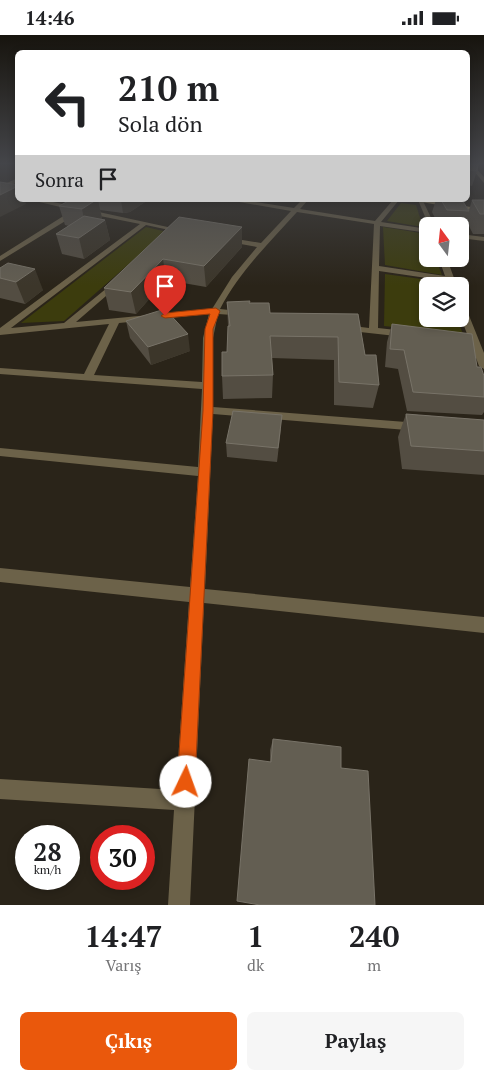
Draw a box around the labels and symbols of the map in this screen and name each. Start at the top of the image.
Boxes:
north arrow [419,217,469,267]
pin [144,265,186,316]
position arrow [159,755,211,807]
speed limit sign: 30 [90,825,155,890]

